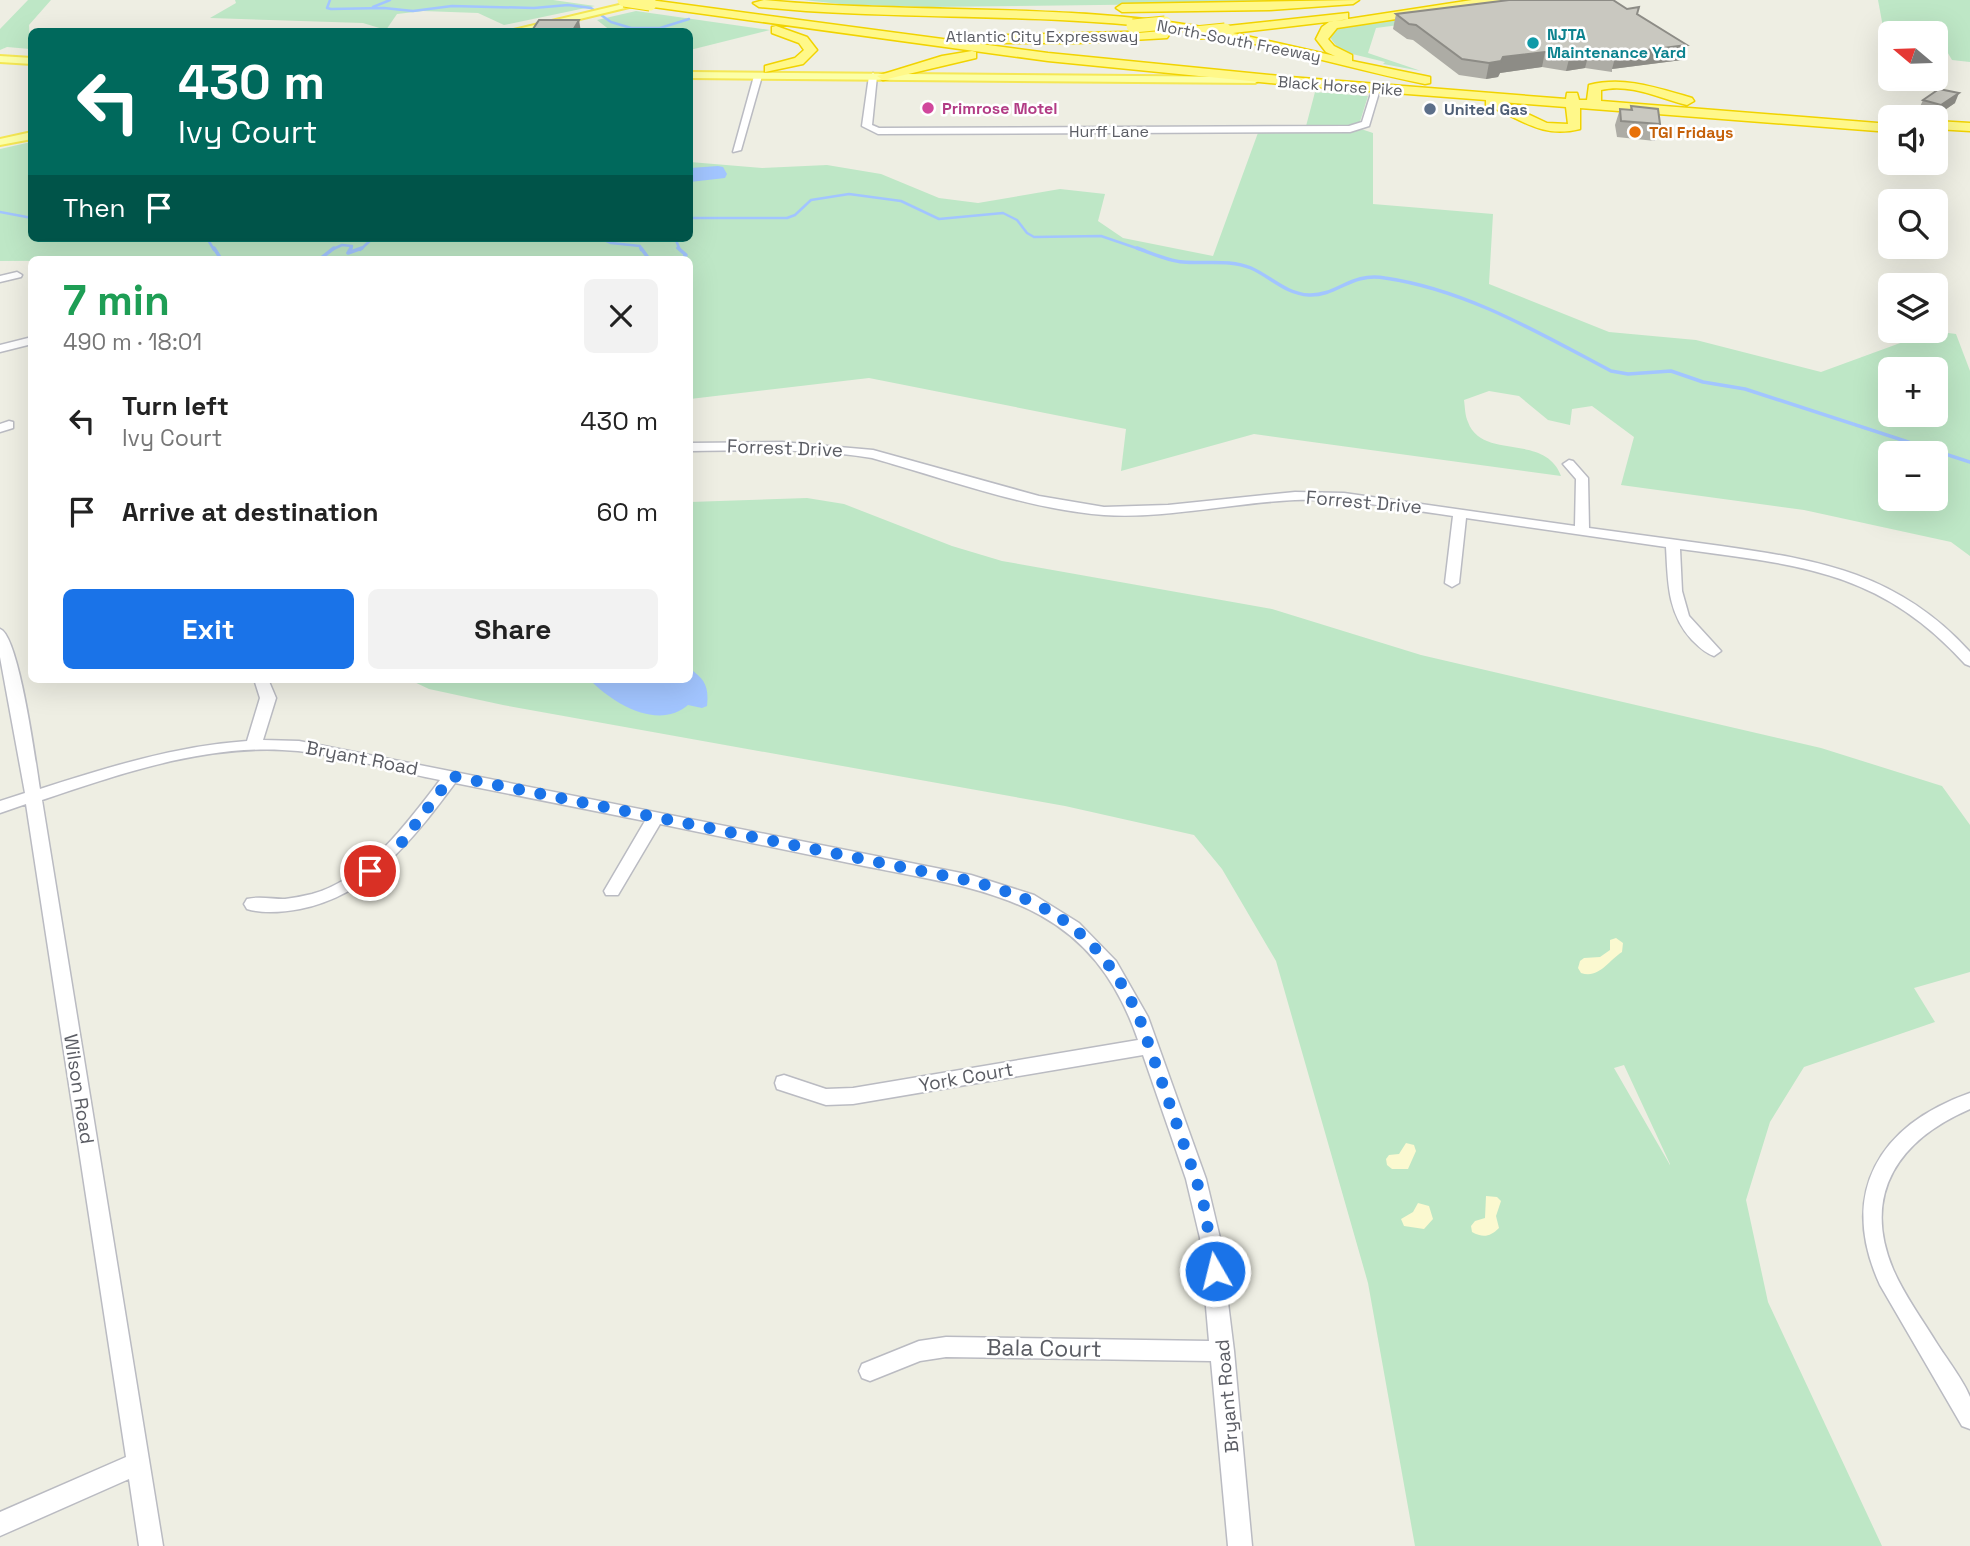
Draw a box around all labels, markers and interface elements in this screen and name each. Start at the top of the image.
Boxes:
street label: North-South Freeway [1155,15,1323,67]
north arrow [1878,21,1948,91]
map controls [1878,21,1948,511]
place label: NJTA Maintenance Yard [1547,24,1686,63]
street label: Atlantic City Expressway [946,26,1138,47]
marker: NJTA Maintenance Yard [1525,35,1541,51]
text: 430 m [178,51,325,113]
icon: left [63,56,154,147]
street label: Black Horse Pike [1277,71,1403,101]
place label: Primrose Motel [942,98,1058,119]
place label: United Gas [1444,99,1528,120]
marker: Primrose Motel [920,100,936,116]
marker: United Gas [1422,101,1438,117]
button: sound [1878,105,1948,175]
text: Ivy Court [178,112,318,152]
street label: Hurff Lane [1069,121,1149,142]
place label: TGI Fridays [1649,122,1733,143]
marker: TGI Fridays [1627,124,1643,140]
icon: arrive [140,189,178,227]
button: search [1878,189,1948,259]
text: Then [63,191,126,225]
button: layers [1878,273,1948,343]
text: 7 min [63,274,170,327]
button: close [584,279,658,353]
text: 490 m · 18:01 [63,327,202,357]
button: + [1878,357,1948,427]
text: Turn left [122,389,229,423]
icon: left [63,402,101,440]
text: 430 m [580,404,658,438]
text: Ivy Court [122,423,222,453]
street label: Forrest Drive [727,433,843,463]
button: − [1878,441,1948,511]
street label: Forrest Drive [1305,484,1423,520]
icon: arrive [63,493,101,531]
text: Arrive at destination [122,495,379,529]
text: 60 m [596,495,658,529]
button: Exit [63,589,354,669]
button: Share [368,589,658,669]
street label: Bryant Road [304,735,420,781]
pin [340,841,400,901]
icon: arrive [351,852,389,890]
street label: Wilson Road [58,1032,100,1146]
street label: York Court [917,1056,1015,1098]
position arrow [1178,1234,1252,1308]
street label: Bala Court [986,1332,1102,1364]
street label: Bryant Road [1210,1338,1244,1454]

